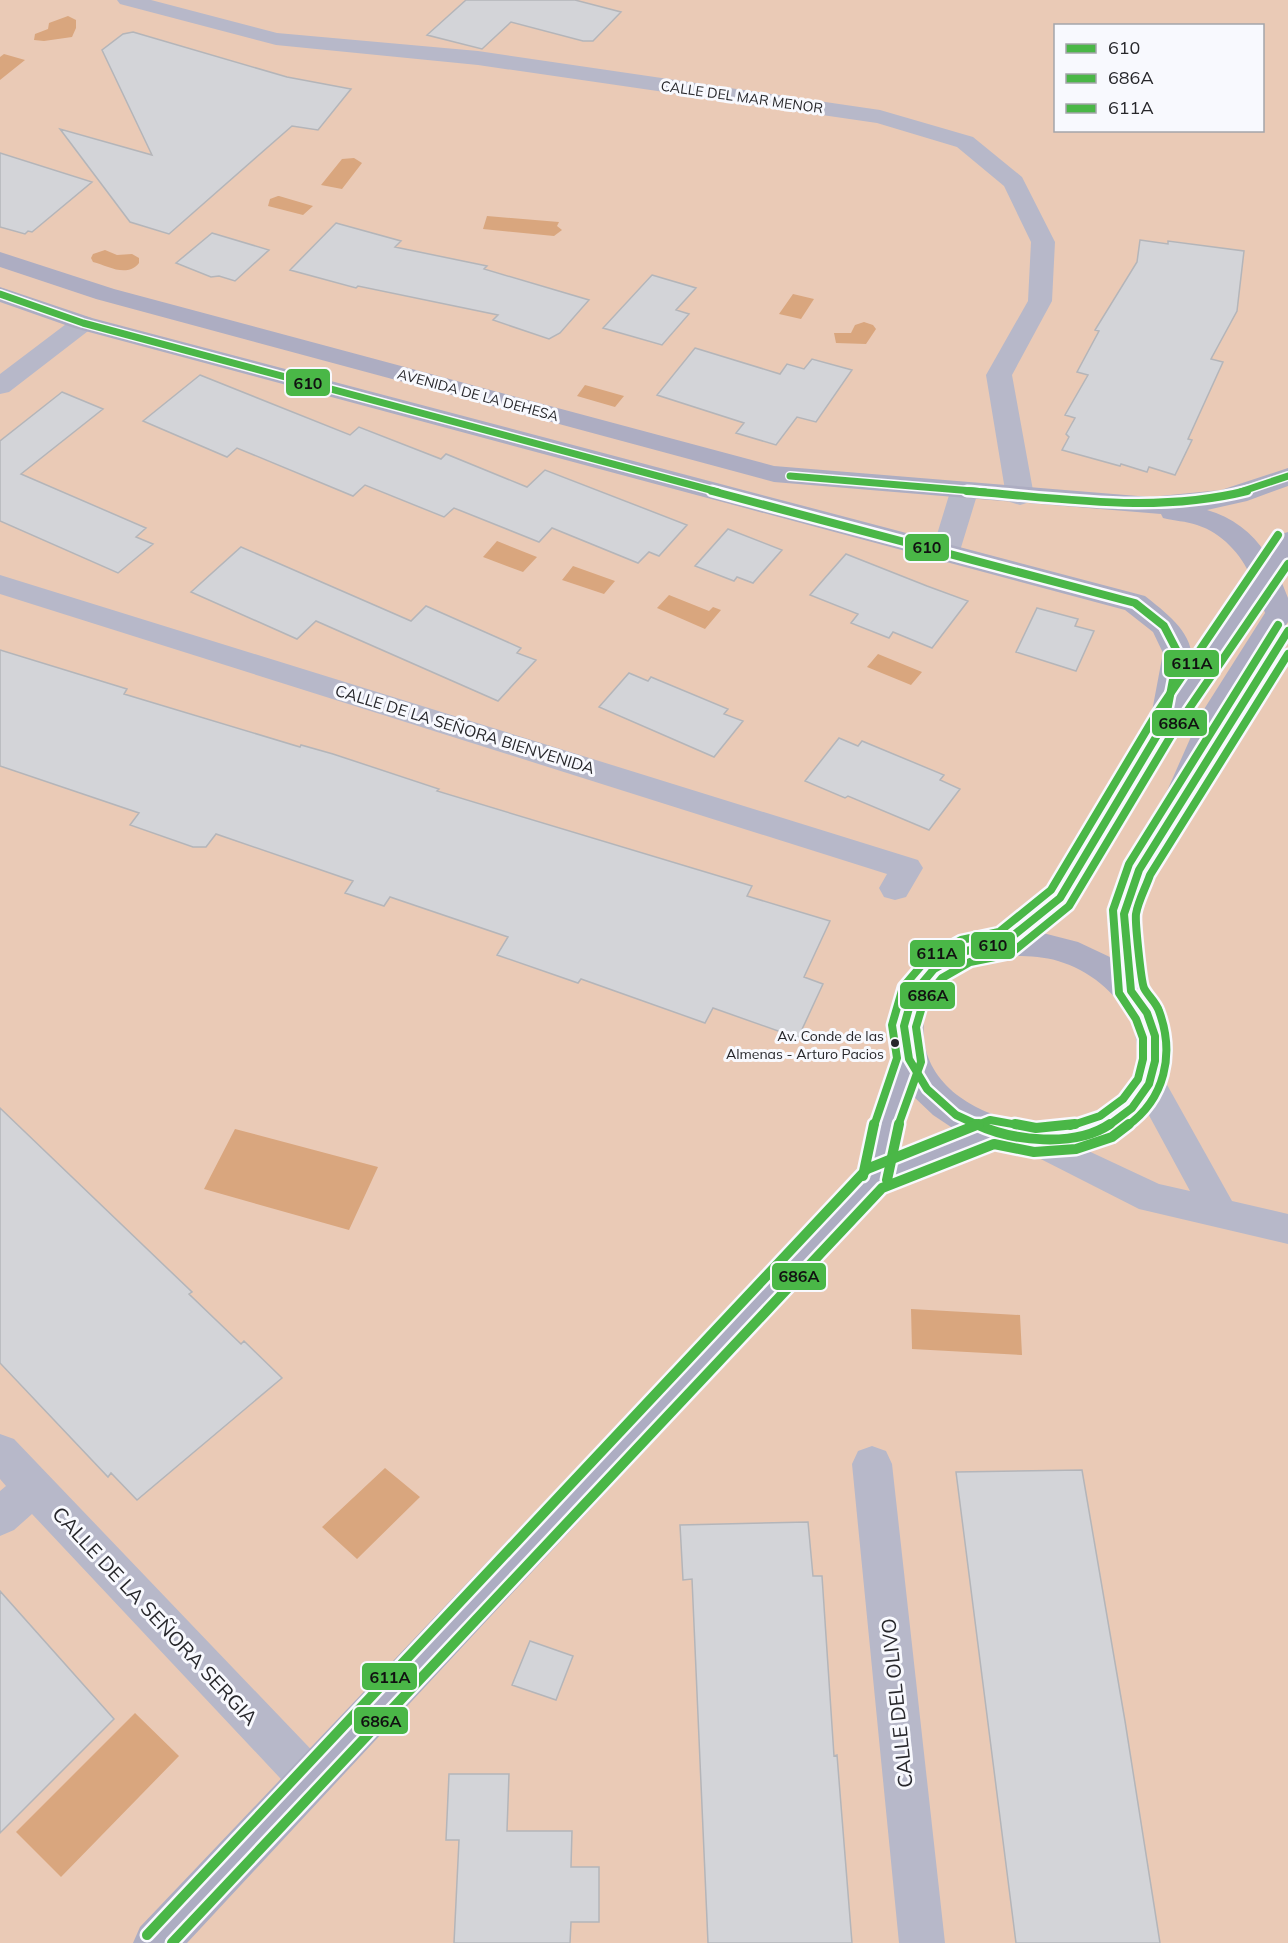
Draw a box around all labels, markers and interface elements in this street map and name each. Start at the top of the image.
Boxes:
legend [1054,24,1264,132]
text: 610 [1108,36,1140,59]
text: 686A [1108,66,1154,89]
street label: CALLE DEL MAR MENOR [660,77,825,117]
text: 611A [1108,96,1154,119]
street label: AVENIDA DE LA DEHESA [396,365,561,425]
line badge: 610 [285,368,331,397]
text: 610 [294,373,322,393]
line badge: 610 [904,533,950,562]
text: 610 [913,537,941,557]
line badge: 611A [1163,649,1220,678]
text: 611A [1172,653,1212,673]
street label: CALLE DE LA SEÑORA BIENVENIDA [333,680,597,778]
line badge: 686A [1151,709,1208,737]
text: 686A [1159,713,1199,733]
line badge: 610 [970,931,1016,960]
text: 610 [979,935,1007,955]
line badge: 611A [909,939,966,968]
text: 611A [917,943,957,963]
line badge: 686A [899,981,956,1010]
text: 686A [908,985,948,1005]
place label: Av. Conde de las Almenas - Arturo Pacios [726,1027,884,1063]
marker: Av. Conde de las Almenas - Arturo Pacios [889,1037,901,1049]
line badge: 686A [771,1262,827,1291]
text: 686A [779,1266,819,1286]
street label: CALLE DE LA SEÑORA SERGIA [47,1501,264,1730]
street label: CALLE DEL OLIVO [875,1617,918,1789]
line badge: 611A [361,1662,418,1691]
text: 611A [370,1667,410,1687]
line badge: 686A [353,1706,409,1735]
text: 686A [361,1711,401,1731]

